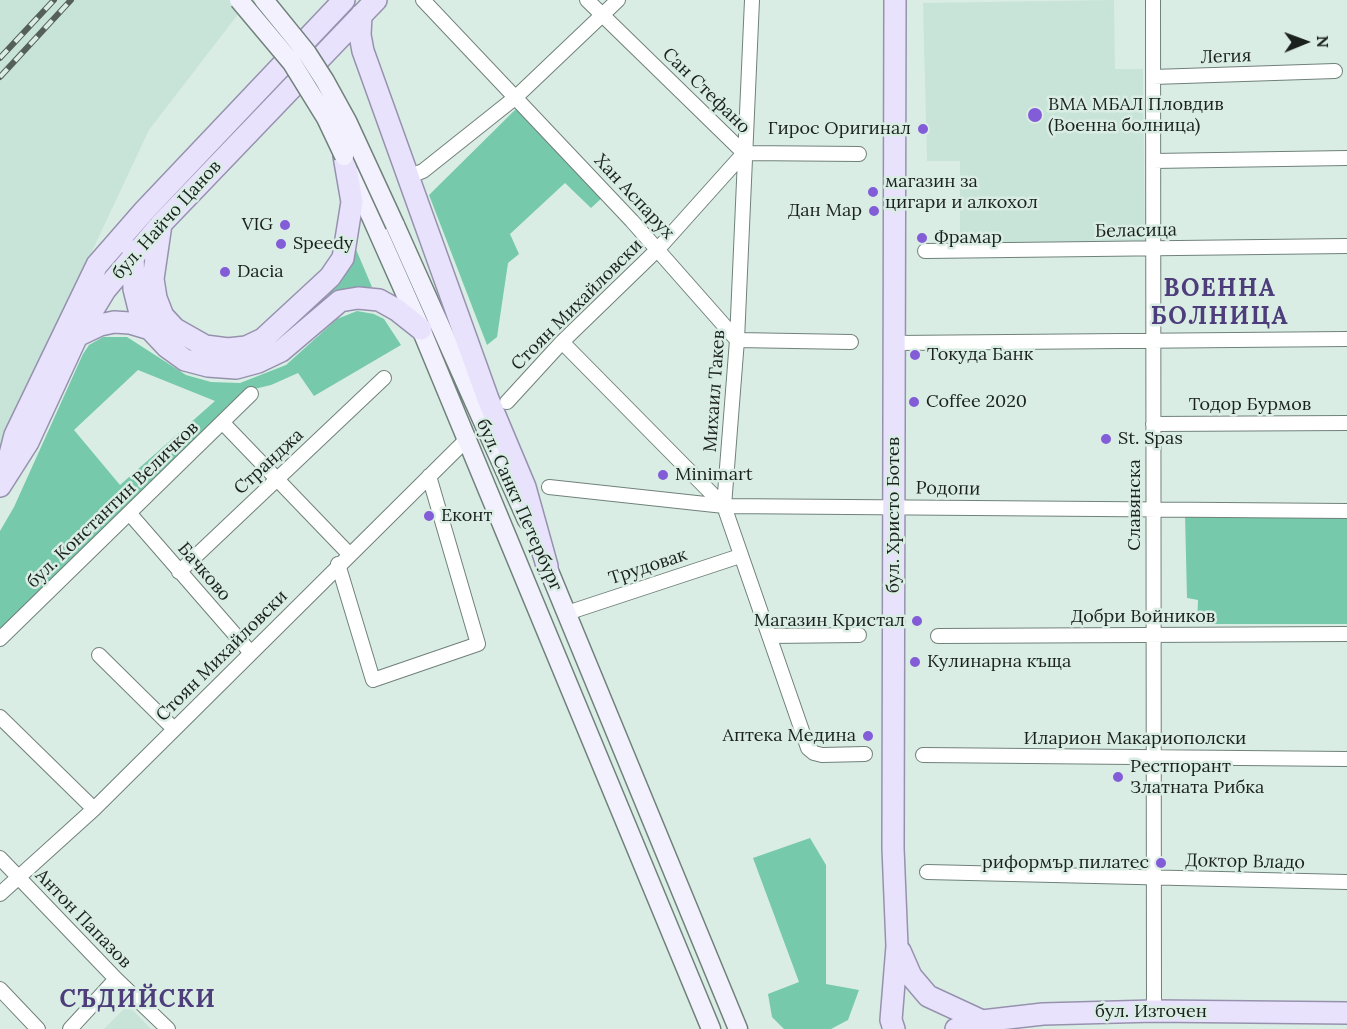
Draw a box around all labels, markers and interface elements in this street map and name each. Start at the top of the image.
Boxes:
north arrow [1275,12,1335,72]
text: N [1313,35,1333,48]
street label: Сан Стефано [657,44,755,138]
street label: Легия [1200,45,1252,69]
place label: ВМА МБАЛ Пловдив (Военна болница) [1048,94,1224,136]
marker: ВМА МБАЛ Пловдив (Военна болница) [1026,106,1044,124]
place label: Гирос Оригинал [768,118,911,140]
marker: Гирос Оригинал [916,122,930,136]
street label: Хан Аспарух [589,150,679,244]
street label: бул. Найчо Цанов [108,156,226,284]
place label: магазин за цигари и алкохол [885,171,1038,213]
marker: магазин за цигари и алкохол [866,185,880,199]
place label: Дан Мар [788,200,862,222]
marker: Дан Мар [867,204,881,218]
place label: VIG [242,214,273,236]
marker: VIG [278,218,292,232]
street label: Беласица [1095,219,1177,243]
place label: Фрамар [934,227,1002,249]
marker: Фрамар [915,231,929,245]
place label: Speedy [293,233,353,255]
street label: Стоян Михайловски [507,235,647,375]
marker: Speedy [274,237,288,251]
place label: Dacia [237,261,284,283]
marker: Dacia [218,265,232,279]
district label: ВОЕННА БОЛНИЦА [1151,275,1289,331]
street label: Михаил Такев [700,329,730,453]
place label: Токуда Банк [927,344,1033,366]
marker: Токуда Банк [908,348,922,362]
place label: Coffee 2020 [926,391,1027,413]
street label: Тодор Бурмов [1189,394,1311,416]
marker: Coffee 2020 [907,395,921,409]
street label: бул. Санкт Петербург [471,416,567,594]
street label: бул. Константин Величков [23,417,203,593]
street label: Странджа [230,425,308,499]
place label: St. Spas [1118,428,1183,450]
marker: St. Spas [1099,432,1113,446]
street label: бул. Христо Ботев [883,437,905,593]
street label: Славянска [1124,459,1146,551]
place label: Minimart [675,464,753,486]
marker: Minimart [656,468,670,482]
street label: Родопи [915,478,981,500]
place label: Еконт [441,505,492,527]
marker: Еконт [422,509,436,523]
street label: Бачково [173,538,235,606]
street label: Трудовак [606,544,690,590]
street label: Стоян Михайловски [152,586,292,726]
street label: Добри Войников [1071,606,1215,628]
place label: Магазин Кристал [754,610,905,632]
marker: Магазин Кристал [910,614,924,628]
place label: Кулинарна къща [927,651,1071,673]
marker: Кулинарна къща [908,655,922,669]
place label: Аптека Медина [723,725,856,747]
street label: Иларион Макариополски [1024,728,1246,750]
marker: Аптека Медина [861,729,875,743]
place label: Рестпорант Златната Рибка [1130,756,1264,798]
marker: Рестпорант Златната Рибка [1111,770,1125,784]
street label: Доктор Владо [1185,850,1305,874]
place label: риформър пилатес [982,852,1149,874]
marker: риформър пилатес [1154,856,1168,870]
street label: Антон Папазов [30,865,136,973]
district label: СЪДИЙСКИ [59,986,217,1014]
street label: бул. Източен [1095,1001,1207,1023]

